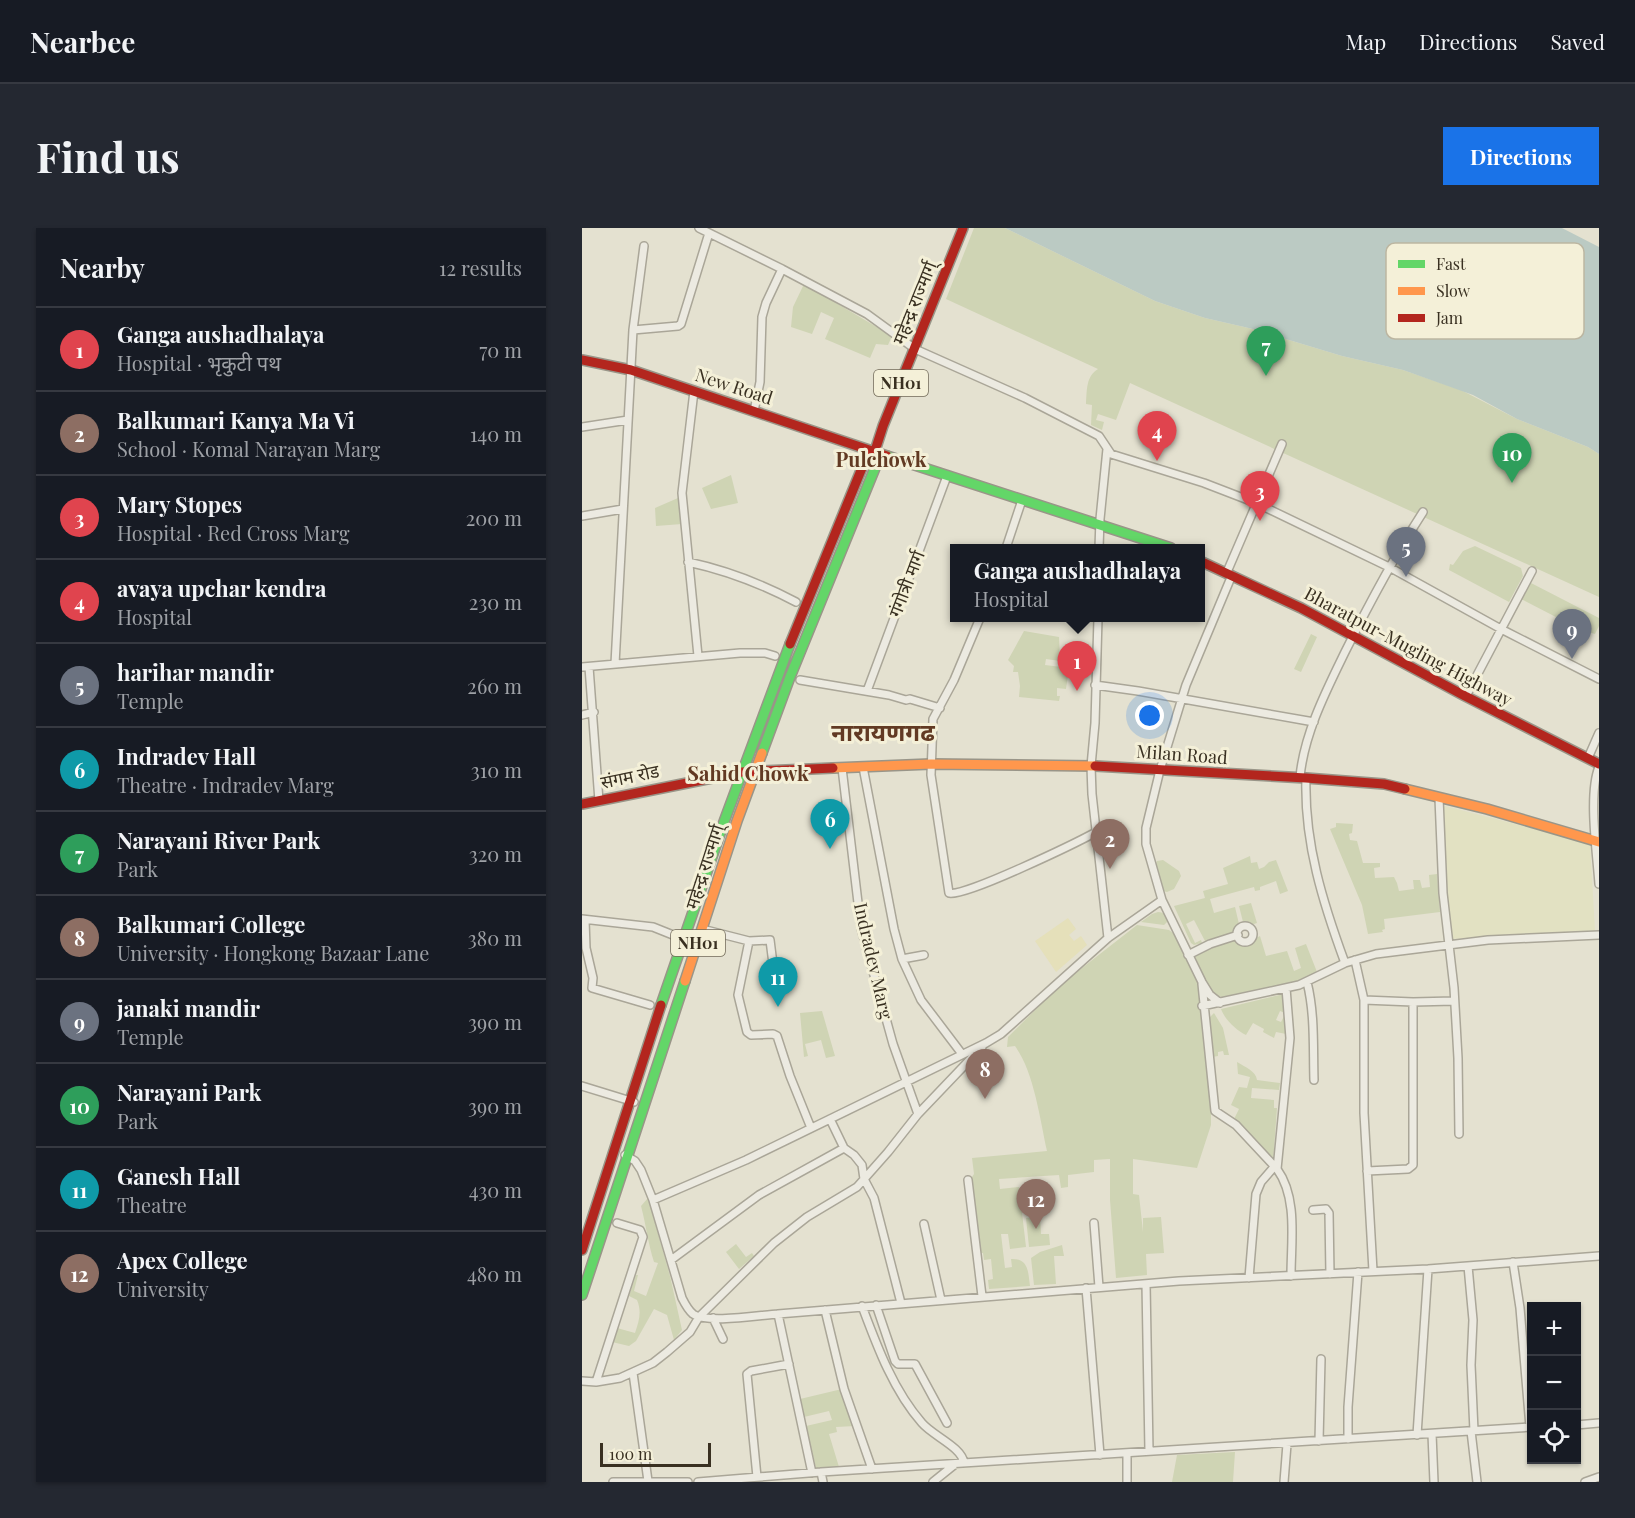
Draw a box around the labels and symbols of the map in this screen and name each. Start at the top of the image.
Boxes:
legend [1386,243,1584,339]
text: Fast [1436,253,1466,274]
street label: महेन्द्र राज्मार्ग् [886,255,943,348]
text: Slow [1436,280,1471,301]
text: Jam [1435,307,1463,328]
pin: 7 [1246,326,1286,376]
street label: New Road [692,362,777,410]
road number: NH01 [874,370,928,396]
pin: 4 [1138,412,1176,461]
pin: 10 [1492,434,1532,483]
district label: Pulchowk [836,445,927,472]
pin: 3 [1240,472,1280,521]
pin: 5 [1386,528,1426,577]
street label: गंगोत्री मार्ग [882,546,930,620]
street label: Bharatpur-Mugling Highway [1300,581,1517,711]
pin: 9 [1552,610,1592,659]
pin: 1 [1058,642,1096,691]
your location [1135,701,1164,730]
district label: नारायणगढ [831,715,935,747]
street label: Milan Road [1136,739,1229,769]
street label: संगम रोड [598,758,662,794]
district label: Sahid Chowk [687,759,809,786]
pin: 6 [810,800,850,849]
street label: महेन्द्र राज्मार्ग् [679,818,730,912]
pin: 2 [1090,820,1130,869]
street label: Indradev Marg [849,900,899,1022]
road number: NH01 [671,930,725,956]
pin: 11 [758,958,798,1007]
pin: 8 [966,1050,1004,1099]
pin: 12 [1016,1180,1056,1229]
scale bar [600,1440,711,1468]

